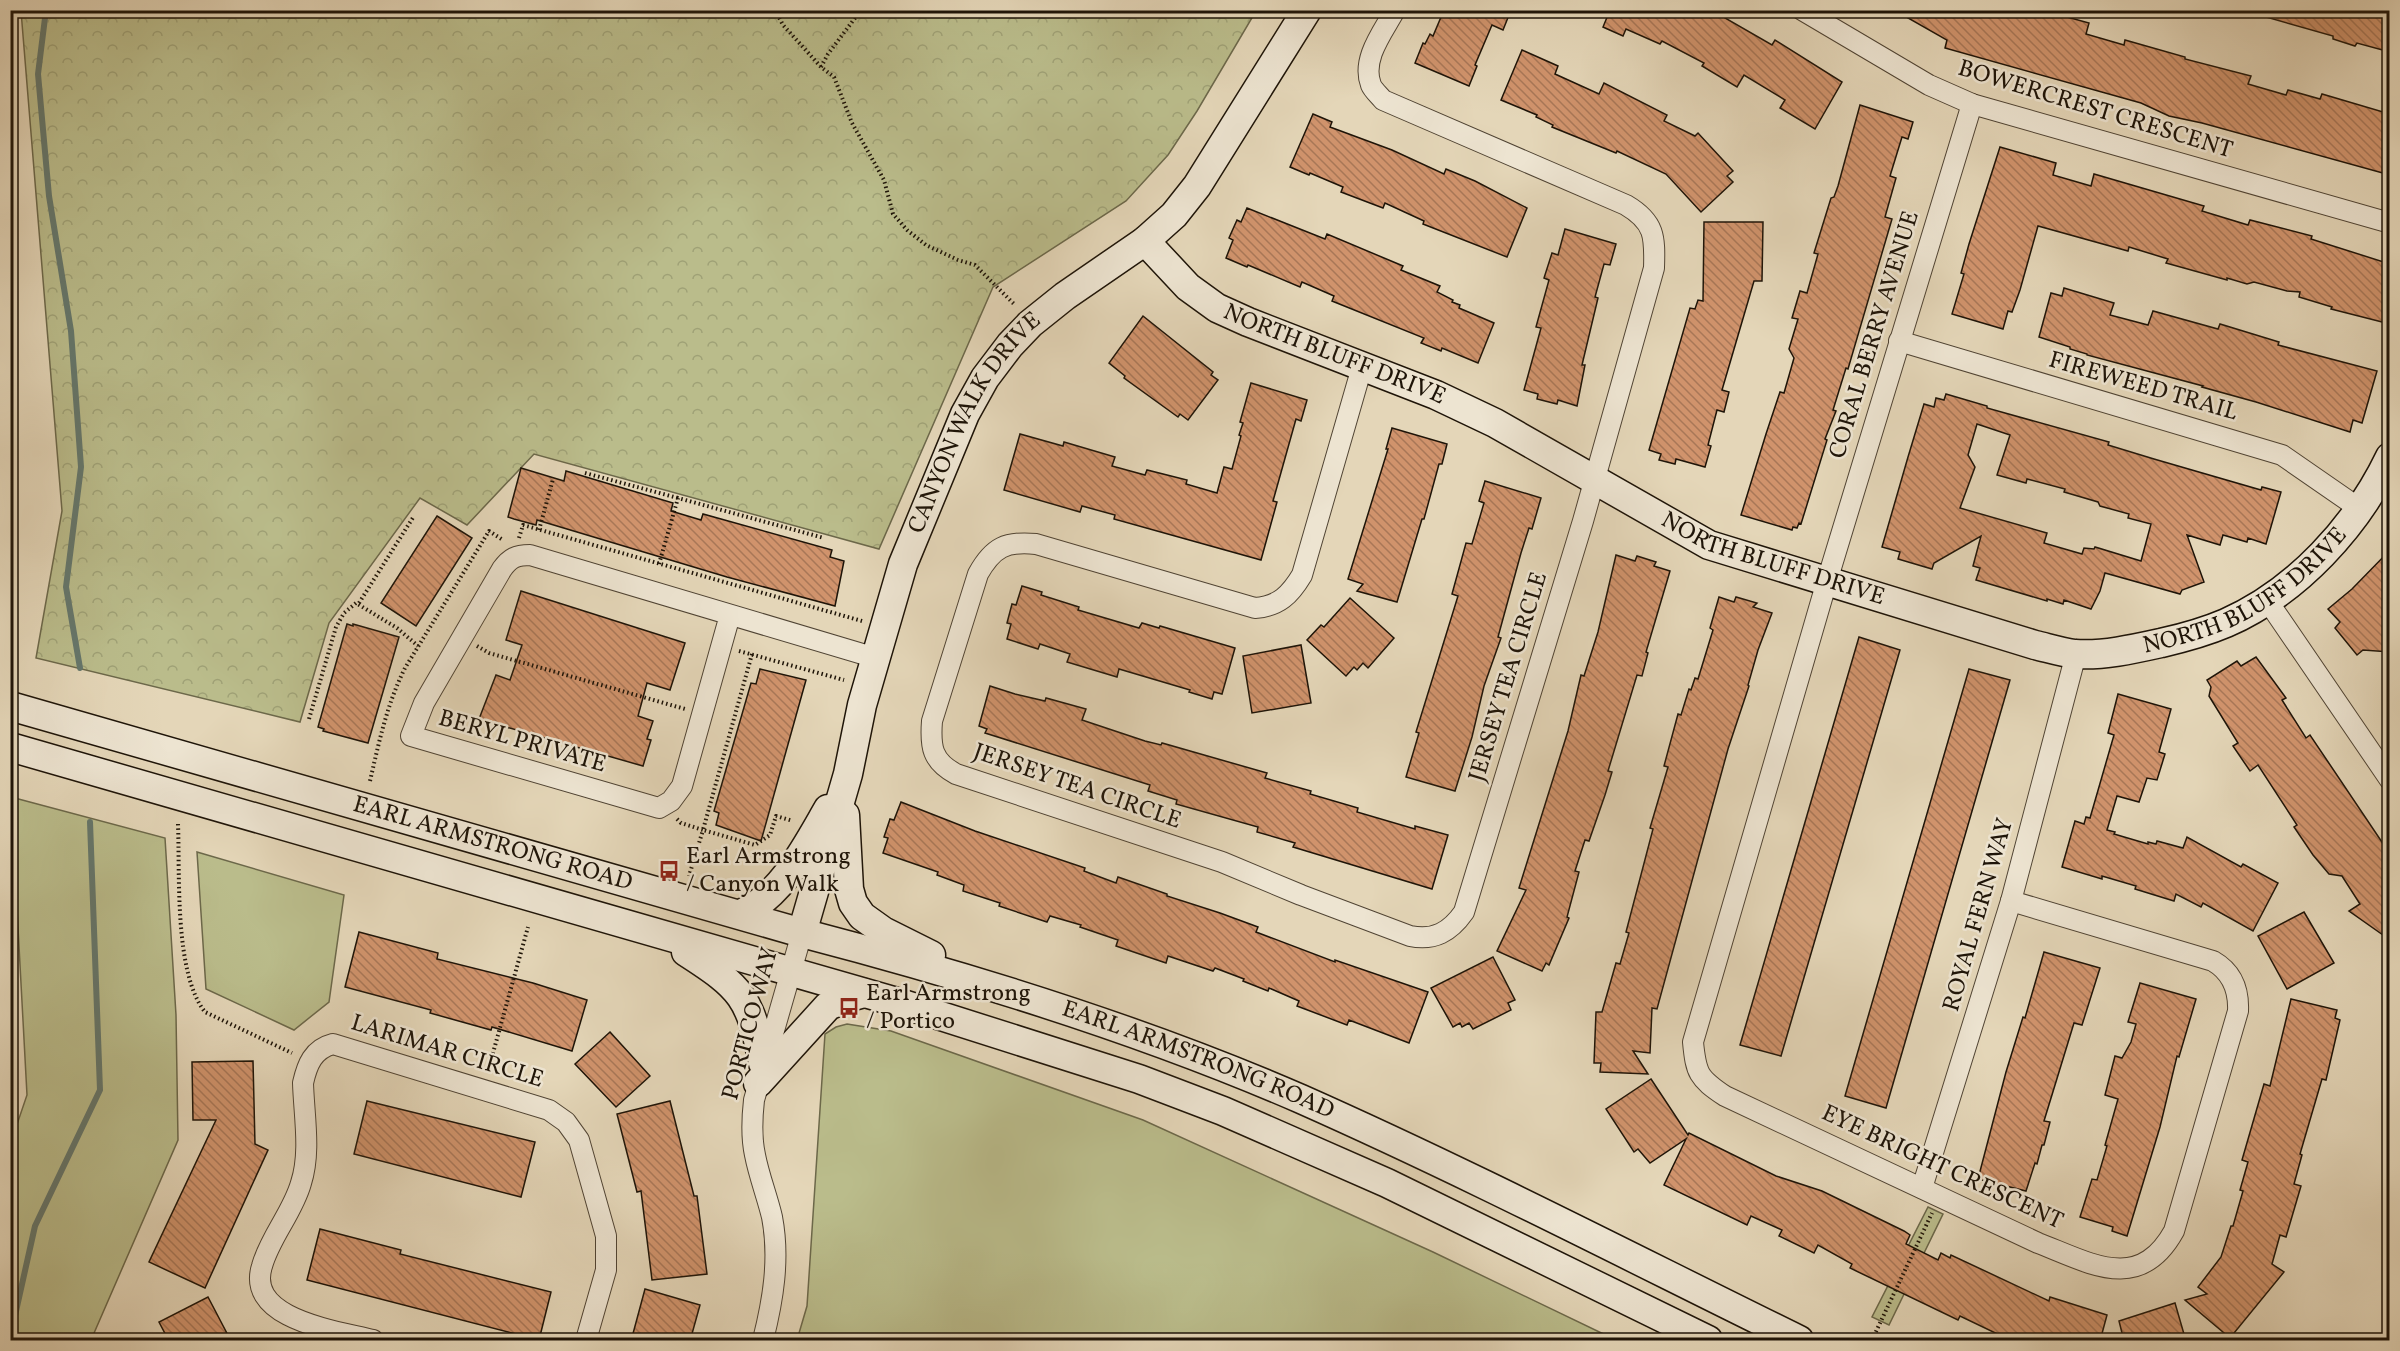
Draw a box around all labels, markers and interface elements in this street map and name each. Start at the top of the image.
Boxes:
street label: BOWERCREST CRESCENT [1953,52,2237,168]
street label: CORAL BERRY AVENUE [1821,207,1929,463]
street label: NORTH BLUFF DRIVE [1217,296,1451,414]
street label: CANYON WALK DRIVE [900,304,1049,539]
street label: FIREWEED TRAIL [2044,344,2242,430]
street label: NORTH BLUFF DRIVE [1654,504,1889,615]
street label: NORTH BLUFF DRIVE [2140,520,2356,663]
street label: JERSEY TEA CIRCLE [1461,568,1557,786]
street label: BERYL PRIVATE [434,702,610,782]
street label: JERSEY TEA CIRCLE [968,735,1186,839]
street label: EARL ARMSTRONG ROAD [349,788,636,901]
street label: ROYAL FERN WAY [1935,814,2023,1016]
place label: Earl Armstrong / Canyon Walk [686,840,851,902]
bus stop icon: Earl Armstrong / Canyon Walk [657,859,681,883]
street label: PORTICO WAY [714,944,788,1104]
place label: Earl Armstrong / Portico [866,977,1031,1039]
street label: EARL ARMSTRONG ROAD [1057,993,1339,1129]
bus stop icon: Earl Armstrong / Portico [837,996,861,1020]
street label: LARIMAR CIRCLE [346,1007,548,1097]
street label: EYE BRIGHT CRESCENT [1816,1097,2068,1239]

